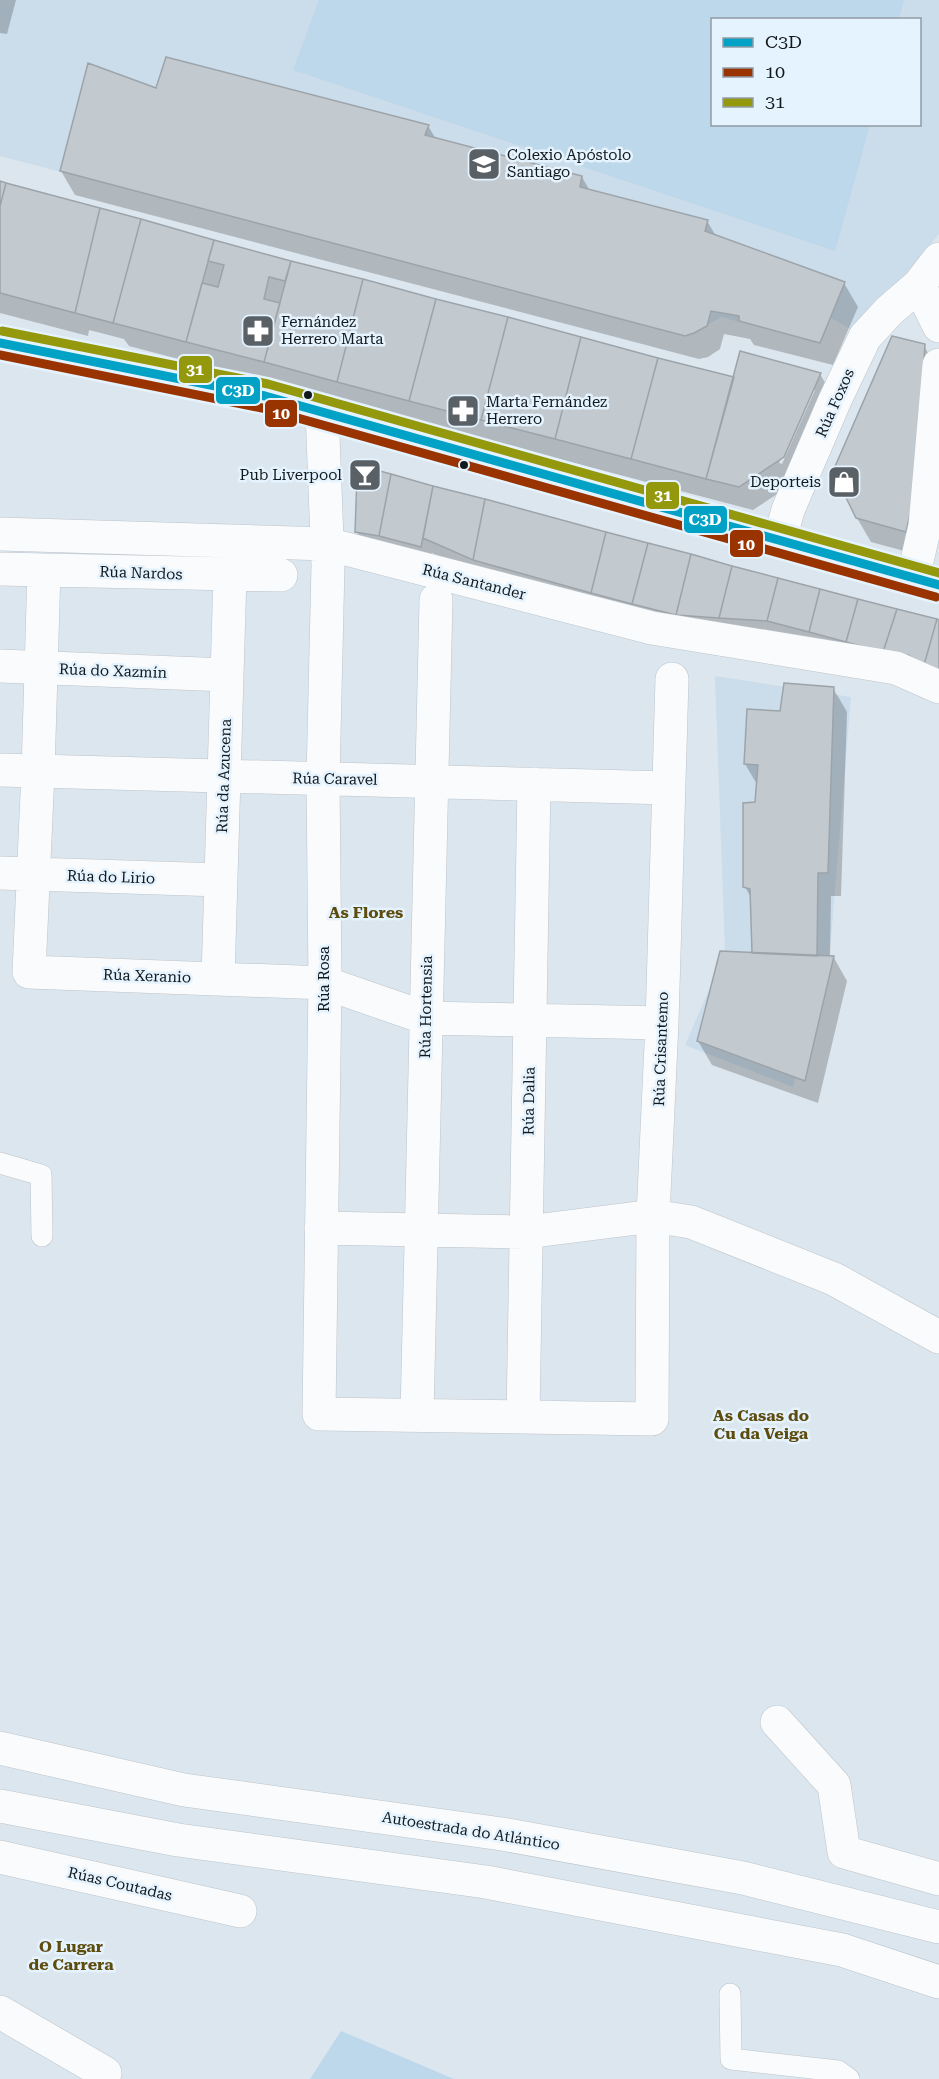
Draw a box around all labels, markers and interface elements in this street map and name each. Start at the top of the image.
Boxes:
legend [711,18,921,126]
text: C3D [765,31,802,52]
text: 10 [765,61,785,82]
text: 31 [765,91,785,112]
school or university icon: Colexio Apóstolo Santiago [466,146,502,182]
place label: Colexio Apóstolo Santiago [507,146,631,181]
pharmacy icon: Fernández Herrero Marta [240,313,276,349]
place label: Fernández Herrero Marta [281,313,383,348]
line badge: 31 [178,355,213,384]
text: 31 [186,360,204,379]
street label: Rúa Foxos [812,366,858,440]
line badge: C3D [215,376,261,405]
text: C3D [221,381,255,400]
unlabelled marker [302,389,314,401]
pharmacy icon: Marta Fernández Herrero [445,393,481,429]
place label: Marta Fernández Herrero [486,393,607,428]
line badge: 10 [264,399,298,428]
text: 10 [272,404,290,423]
bar icon: Pub Liverpool [347,457,383,493]
unlabelled marker [458,459,470,471]
shop icon: Deporteis [826,464,862,500]
place label: Pub Liverpool [240,466,342,484]
place label: Deporteis [750,473,821,491]
line badge: 31 [645,481,680,510]
text: 31 [654,486,672,505]
line badge: C3D [683,505,728,534]
text: C3D [688,510,722,529]
line badge: 10 [729,529,764,558]
text: 10 [737,535,755,554]
street label: Rúa Santander [420,560,528,604]
street label: Rúa Nardos [99,563,183,583]
street label: Rúa do Xazmín [59,660,168,682]
street label: Rúa da Azucena [213,719,235,833]
street label: Rúa Caravel [292,769,378,789]
street label: Rúa do Lirio [67,866,155,888]
district label: As Flores [329,903,403,922]
street label: Rúa Rosa [315,946,333,1012]
street label: Rúa Hortensia [416,955,436,1059]
street label: Rúa Xeranio [103,965,191,987]
street label: Rúa Crisantemo [650,991,672,1107]
street label: Rúa Dalia [519,1067,539,1135]
district label: As Casas do Cu da Veiga [713,1406,809,1443]
street label: Autoestrada do Atlántico [381,1808,561,1854]
street label: Rúas Coutadas [66,1863,174,1905]
district label: O Lugar de Carrera [28,1937,114,1974]

